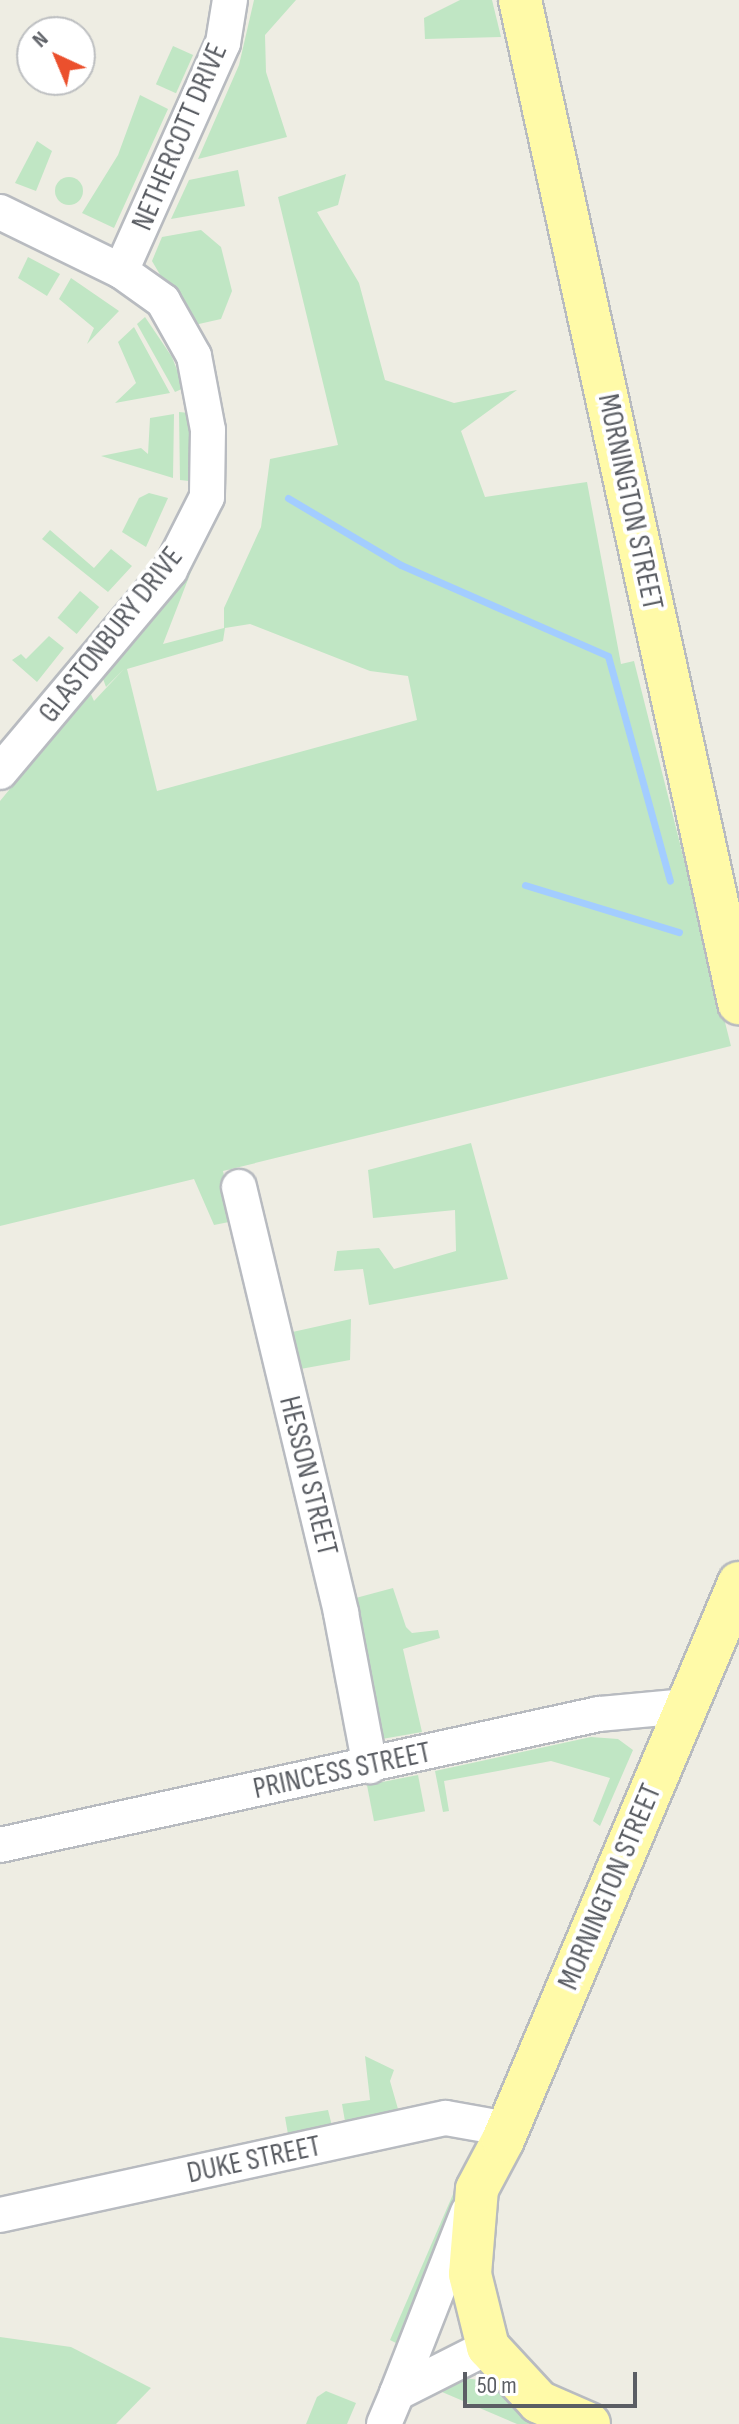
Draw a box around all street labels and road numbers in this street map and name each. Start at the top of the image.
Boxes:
street label: NETHERCOTT DRIVE [124,38,236,236]
street label: MORNINGTON STREET [590,391,670,613]
street label: GLASTONBURY DRIVE [31,540,191,730]
street label: HESSON STREET [271,1392,345,1560]
street label: PRINCESS STREET [250,1735,434,1807]
street label: MORNINGTON STREET [550,1779,670,1995]
street label: DUKE STREET [184,2128,324,2192]

